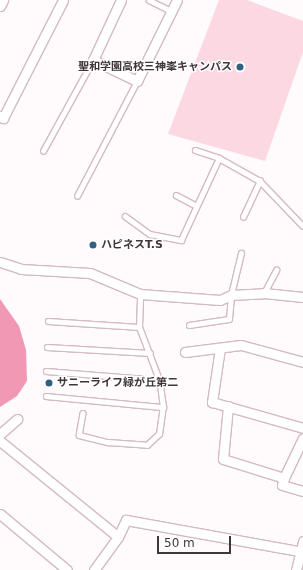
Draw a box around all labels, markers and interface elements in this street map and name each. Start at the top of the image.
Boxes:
place label: 聖和学園高校三神峯キャンパス [78,60,232,74]
marker: 聖和学園高校三神峯キャンパス [235,62,245,72]
place label: ハピネスT.S [101,238,163,252]
marker: ハピネスT.S [88,240,98,250]
place label: サニーライフ緑が丘第二 [57,376,178,390]
marker: サニーライフ緑が丘第二 [44,378,54,388]
scale bar [159,528,233,554]
text: 50 m [164,536,195,550]

